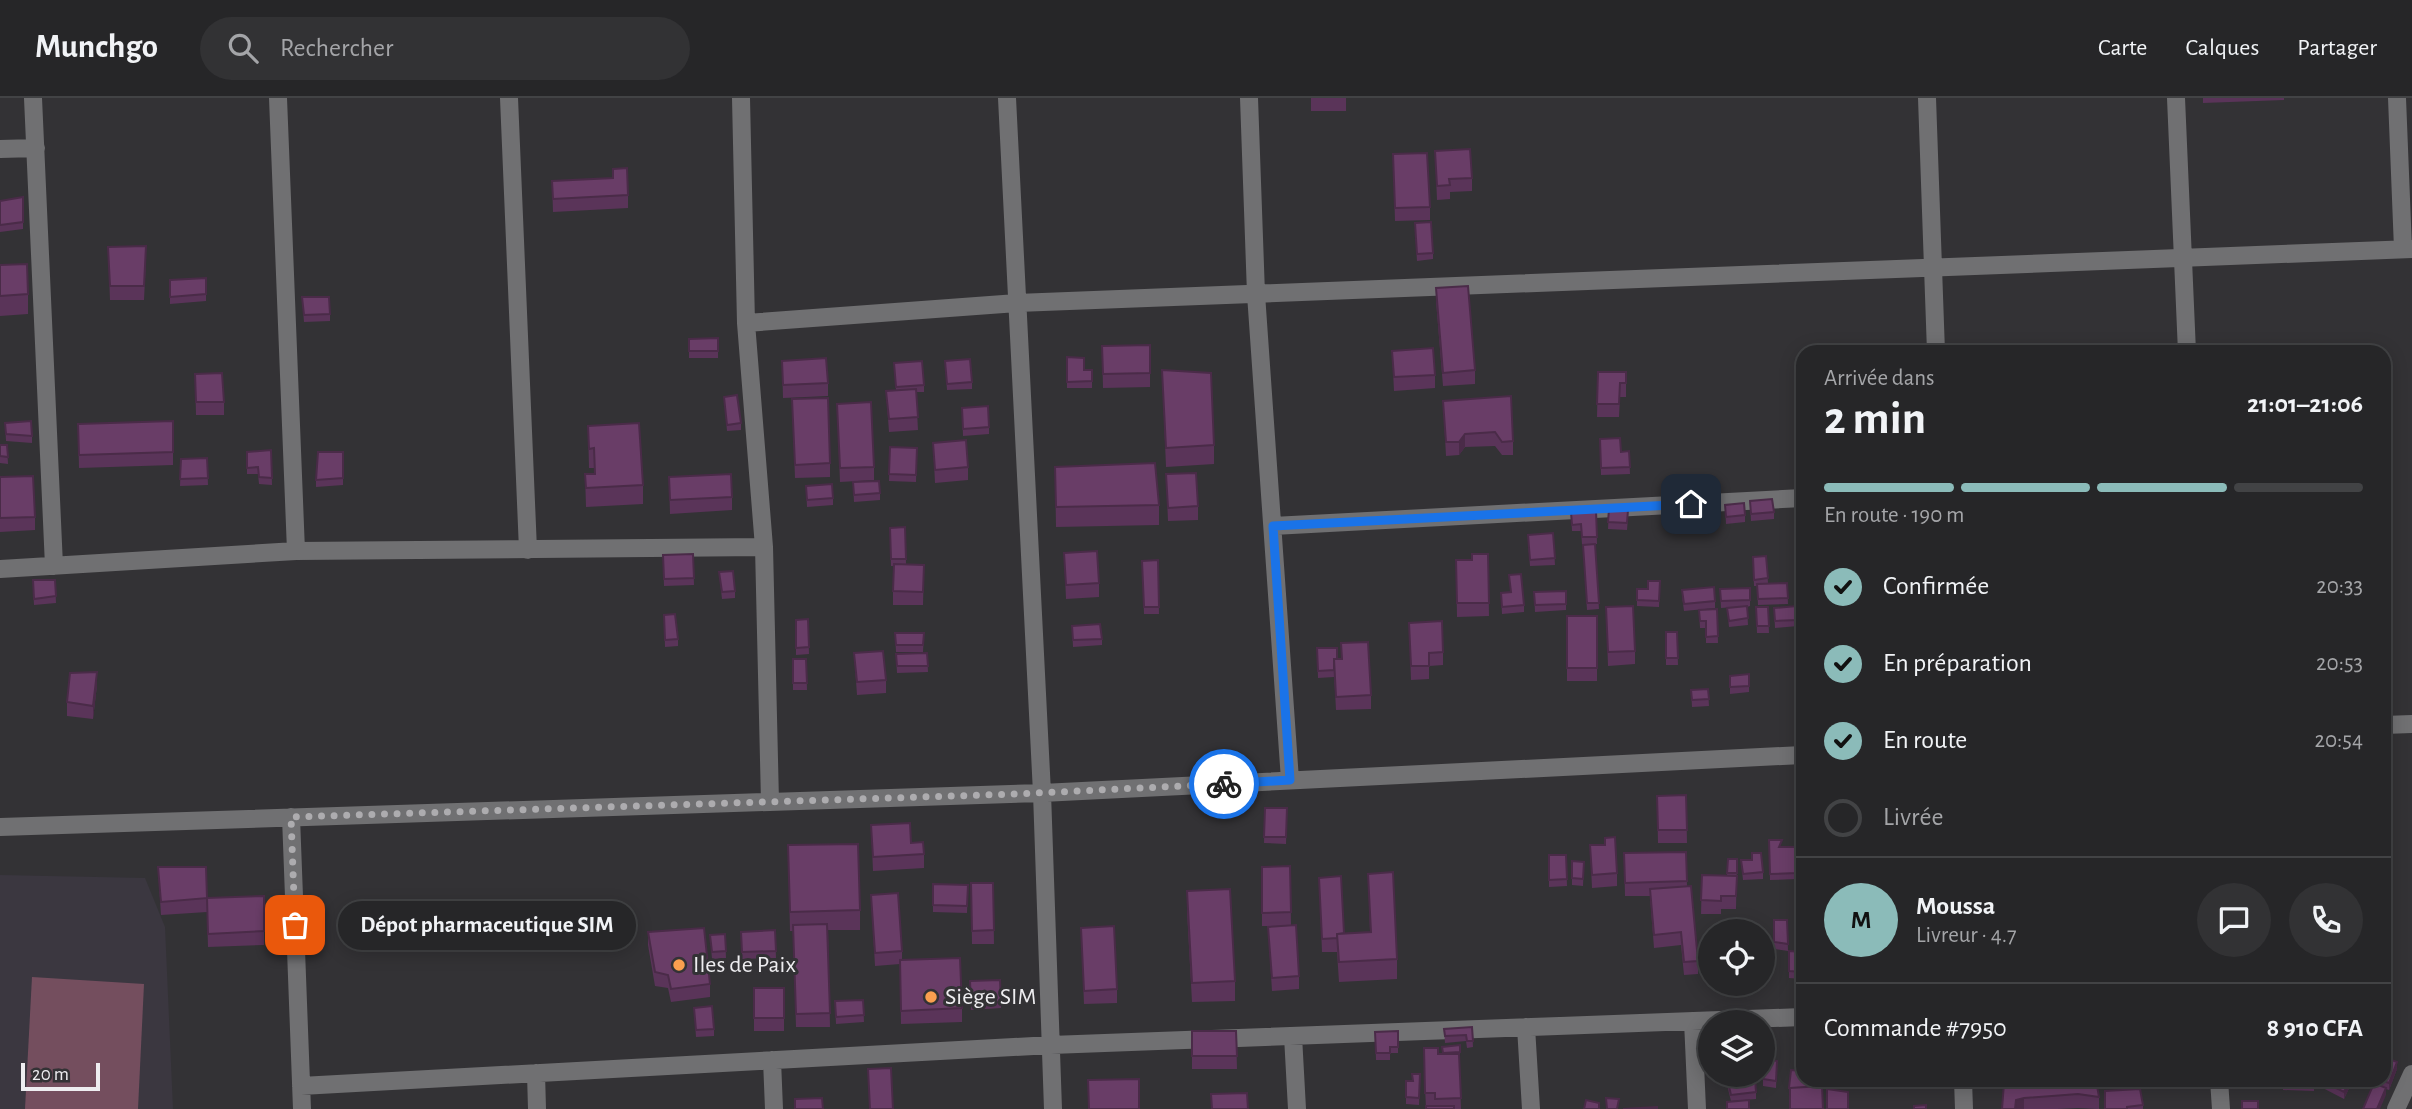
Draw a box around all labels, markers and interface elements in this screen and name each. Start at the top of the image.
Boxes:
search box [200,17,690,80]
icon: search [224,29,262,67]
text: Munchgo [35,31,158,64]
text: Rechercher [280,35,393,61]
text: Carte [2098,36,2147,60]
text: Calques [2185,36,2259,60]
text: Partager [2297,36,2377,60]
text: Arrivée dans [1824,367,1935,390]
text: 21:01–21:06 [2247,391,2363,417]
text: 2 min [1824,396,1926,442]
pin [1661,474,1721,534]
icon: home [1672,485,1710,523]
text: En route · 190 m [1824,504,1964,527]
icon: check [1824,568,1862,606]
text: Confirmée [1883,573,1989,599]
text: 20:33 [2316,575,2363,598]
icon: check [1824,645,1862,683]
text: En préparation [1883,650,2032,676]
text: 20:53 [2316,652,2363,675]
icon: check [1824,722,1862,760]
text: En route [1883,727,1967,753]
text: 20:54 [2314,729,2363,752]
courier [1189,749,1259,819]
icon: bike [1205,765,1243,803]
text: Livrée [1883,804,1943,830]
button: chat [2197,883,2271,957]
button: phone [2289,883,2363,957]
text: Moussa [1916,893,1995,919]
pin [265,895,325,955]
callout: Dépot pharmaceutique SIM [337,900,634,950]
icon: bag [276,906,314,944]
text: M [1851,907,1871,933]
text: Dépot pharmaceutique SIM [360,914,614,937]
map controls [1698,919,1775,1087]
button: locate [1698,919,1775,996]
text: Livreur · 4.7 [1916,924,2017,947]
place label: Iles de Paix [693,953,796,977]
marker: Iles de Paix [671,957,687,973]
place label: Siège SIM [945,985,1036,1009]
marker: Siège SIM [923,989,939,1005]
button: layers [1698,1010,1775,1087]
text: Commande #7950 [1824,1015,2007,1041]
text: 8 910 CFA [2267,1015,2363,1041]
scale bar [21,1060,100,1092]
text: 20 m [32,1065,69,1084]

